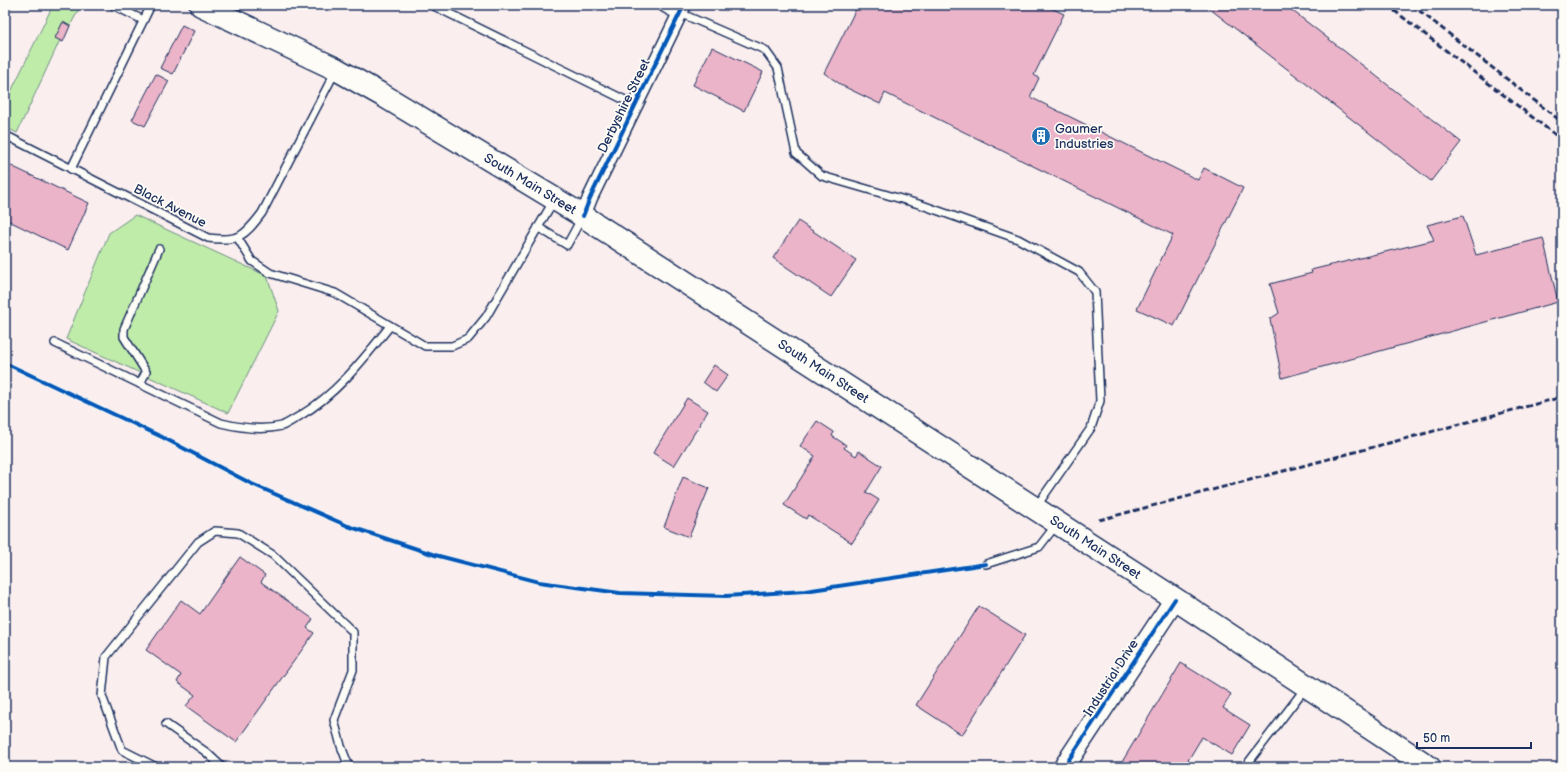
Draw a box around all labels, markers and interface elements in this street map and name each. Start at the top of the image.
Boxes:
street label: Derbyshire Street [594,56,654,156]
place label: Gaumer Industries [1055,121,1114,152]
building icon: Gaumer Industries [1030,125,1052,147]
street label: South Main Street [481,150,579,218]
street label: Black Avenue [131,181,209,231]
street label: South Main Street [775,336,872,407]
street label: South Main Street [1047,512,1144,583]
street label: Industrial Drive [1080,636,1142,719]
scale bar [1417,724,1531,750]
text: 50 m [1423,731,1450,746]

